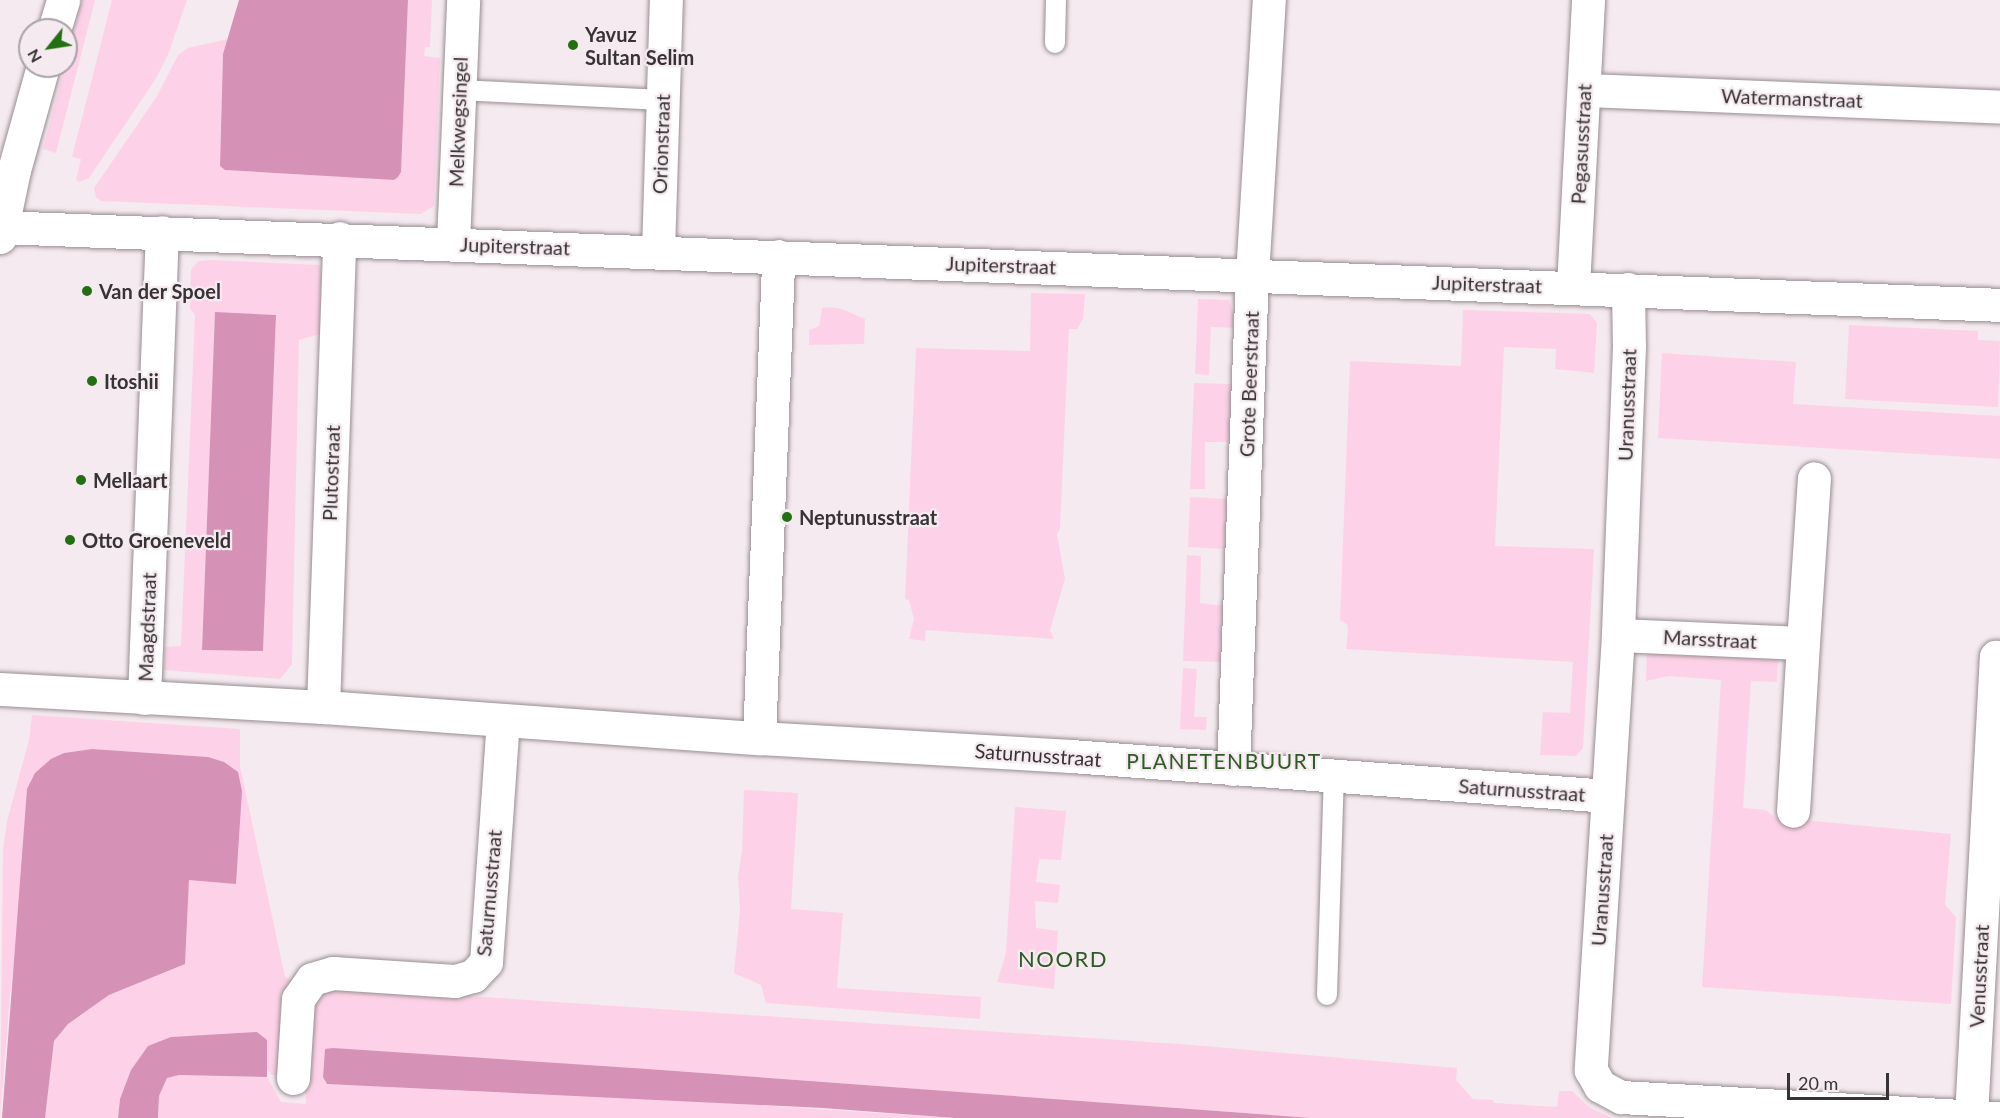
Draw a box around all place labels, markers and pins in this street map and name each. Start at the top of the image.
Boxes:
place label: Yavuz Sultan Selim [585,22,694,69]
marker: Yavuz Sultan Selim [566,38,580,52]
place label: Van der Spoel [99,279,221,303]
marker: Van der Spoel [80,284,94,298]
place label: Itoshii [104,369,159,393]
marker: Itoshii [85,374,99,388]
place label: Mellaart [93,468,167,492]
marker: Mellaart [74,473,88,487]
place label: Neptunusstraat [799,505,937,529]
marker: Neptunusstraat [780,510,794,524]
place label: Otto Groeneveld [82,528,231,552]
marker: Otto Groeneveld [63,533,77,547]

